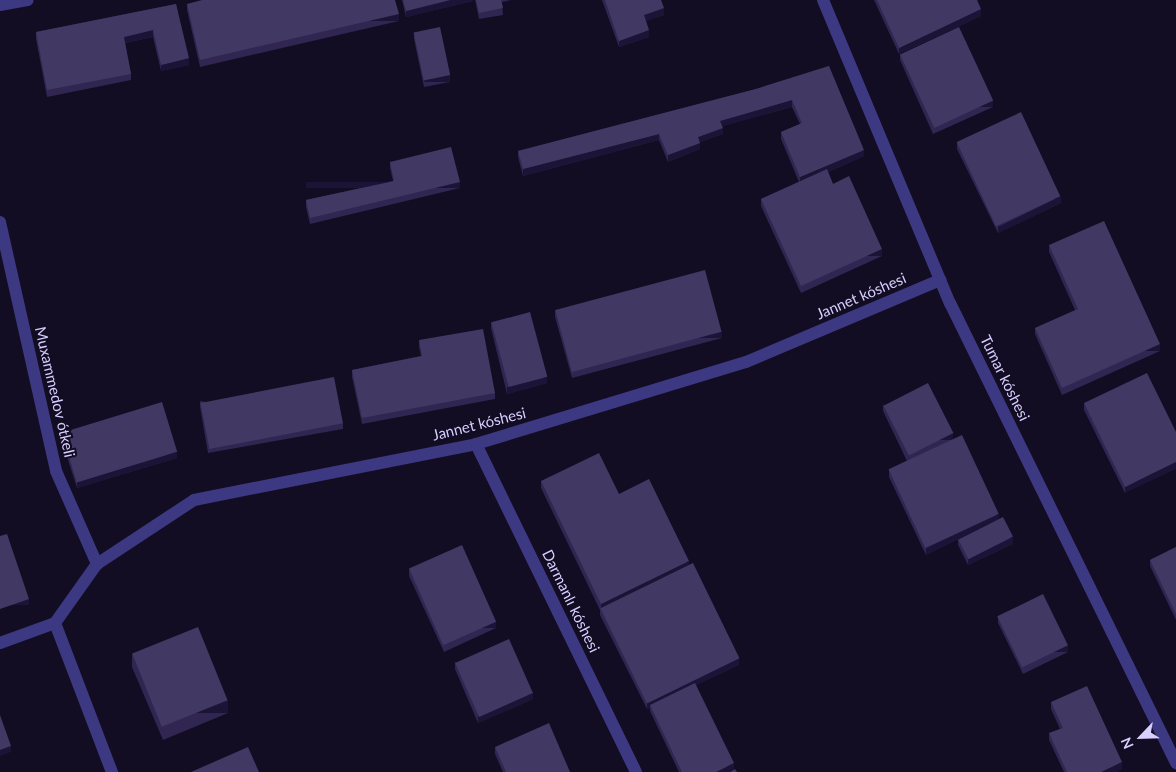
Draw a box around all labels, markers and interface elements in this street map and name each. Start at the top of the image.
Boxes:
street label: Jannet kóshesi [813,269,909,323]
street label: Muxammedov ótkeli [31,325,79,459]
street label: Tumar kóshesi [976,332,1034,424]
street label: Jannet kóshesi [430,404,528,444]
street label: Darmanlı kóshesi [538,547,604,655]
north arrow [1116,712,1166,762]
text: N [1117,735,1137,752]

